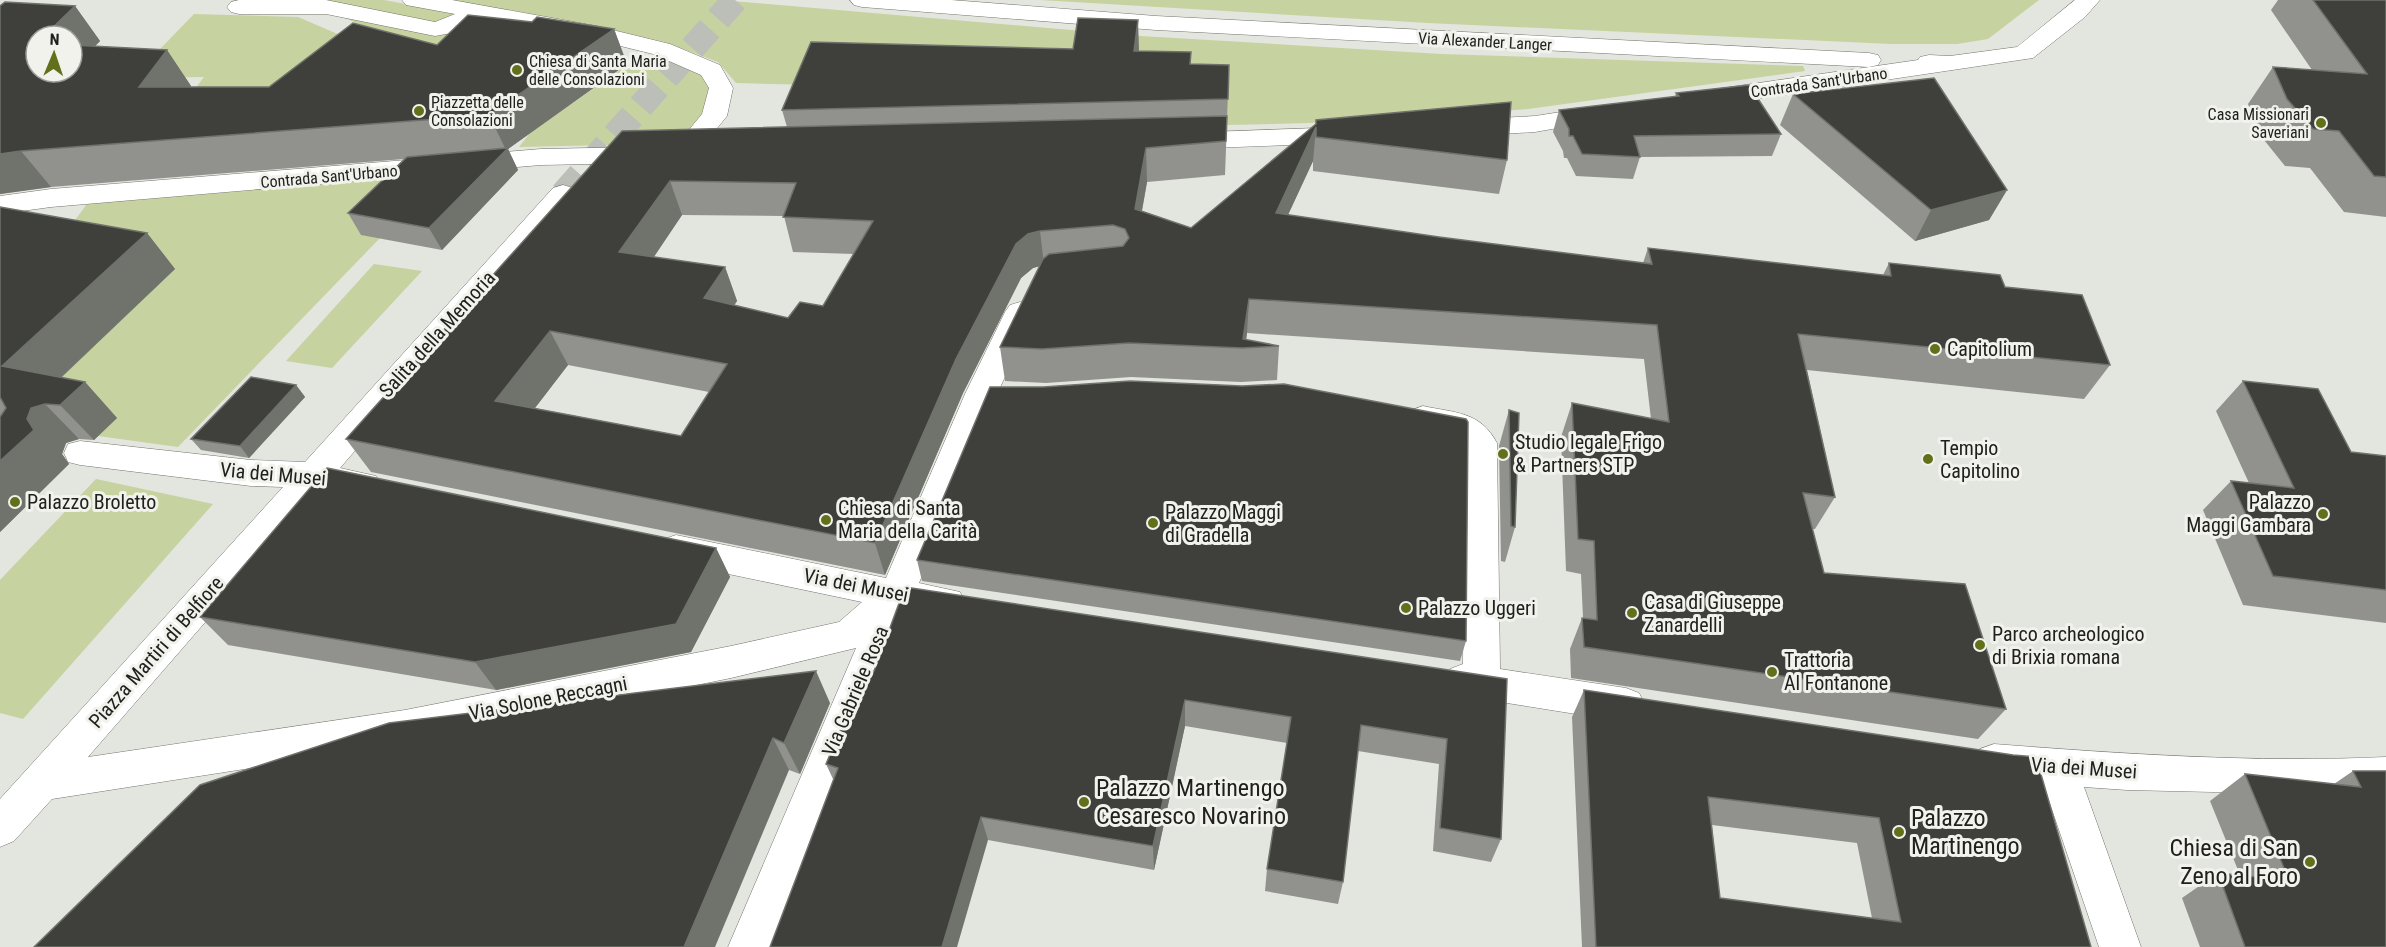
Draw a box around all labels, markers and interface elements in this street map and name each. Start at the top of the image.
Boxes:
north arrow [24,24,84,84]
street label: Via Alexander Langer [1418,29,1553,55]
text: N [49,30,60,49]
place label: Chiesa di Santa Maria delle Consolazioni [529,52,667,89]
marker: Chiesa di Santa Maria delle Consolazioni [510,63,524,77]
street label: Contrada Sant'Urbano [1750,64,1888,101]
place label: Piazzetta delle Consolazioni [431,93,524,130]
marker: Piazzetta delle Consolazioni [412,104,426,118]
place label: Casa Missionari Saveriani [2208,105,2309,142]
marker: Casa Missionari Saveriani [2314,116,2328,130]
street label: Contrada Sant'Urbano [260,161,398,192]
street label: Salita della Memoria [374,266,500,402]
place label: Capitolium [1947,337,2032,361]
marker: Capitolium [1928,342,1942,356]
place label: Studio legale Frigo & Partners STP [1515,430,1662,477]
place label: Tempio Capitolino [1940,436,2020,483]
marker: Studio legale Frigo & Partners STP [1496,447,1510,461]
marker: Tempio Capitolino [1921,452,1935,466]
street label: Via dei Musei [219,457,327,491]
place label: Palazzo Broletto [27,490,156,514]
place label: Palazzo Maggi Gambara [2186,490,2311,537]
marker: Palazzo Broletto [8,495,22,509]
place label: Chiesa di Santa Maria della Carità [838,496,977,543]
place label: Palazzo Maggi di Gradella [1165,500,1281,547]
marker: Palazzo Maggi Gambara [2316,507,2330,521]
marker: Chiesa di Santa Maria della Carità [819,513,833,527]
marker: Palazzo Maggi di Gradella [1146,516,1160,530]
street label: Via dei Musei [802,563,910,607]
street label: Piazza Martiri di Belfiore [84,571,228,733]
place label: Casa di Giuseppe Zanardelli [1644,590,1781,637]
place label: Palazzo Uggeri [1418,596,1536,620]
marker: Palazzo Uggeri [1399,601,1413,615]
marker: Casa di Giuseppe Zanardelli [1625,606,1639,620]
street label: Via Gabriele Rosa [817,622,893,760]
place label: Parco archeologico di Brixia romana [1992,622,2145,669]
marker: Parco archeologico di Brixia romana [1973,638,1987,652]
place label: Trattoria Al Fontanone [1784,648,1888,695]
marker: Trattoria Al Fontanone [1765,665,1779,679]
street label: Via Solone Reccagni [467,671,629,725]
street label: Via dei Musei [2030,752,2138,784]
place label: Palazzo Martinengo Cesaresco Novarino [1096,774,1286,830]
marker: Palazzo Martinengo Cesaresco Novarino [1077,795,1091,809]
place label: Palazzo Martinengo [1911,804,2020,860]
marker: Palazzo Martinengo [1892,825,1906,839]
place label: Chiesa di San Zeno al Foro [2170,834,2298,890]
marker: Chiesa di San Zeno al Foro [2303,855,2317,869]

